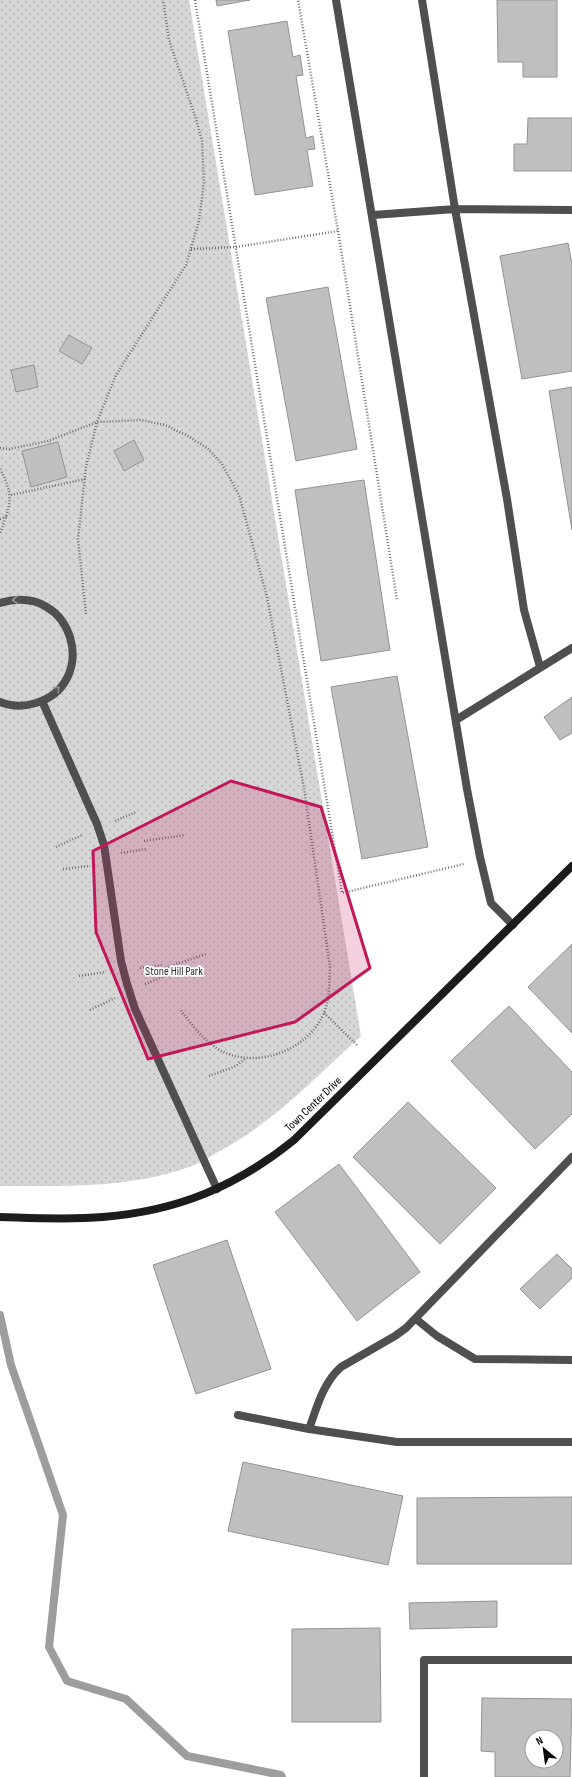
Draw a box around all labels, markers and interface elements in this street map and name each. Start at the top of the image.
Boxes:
one-way arrow [12,595,18,604]
one-way arrow [52,686,60,694]
park label: Stone Hill Park [145,964,203,979]
street label: Town Center Drive [282,1073,345,1135]
north arrow [524,1729,564,1769]
text: N [534,1734,545,1748]

